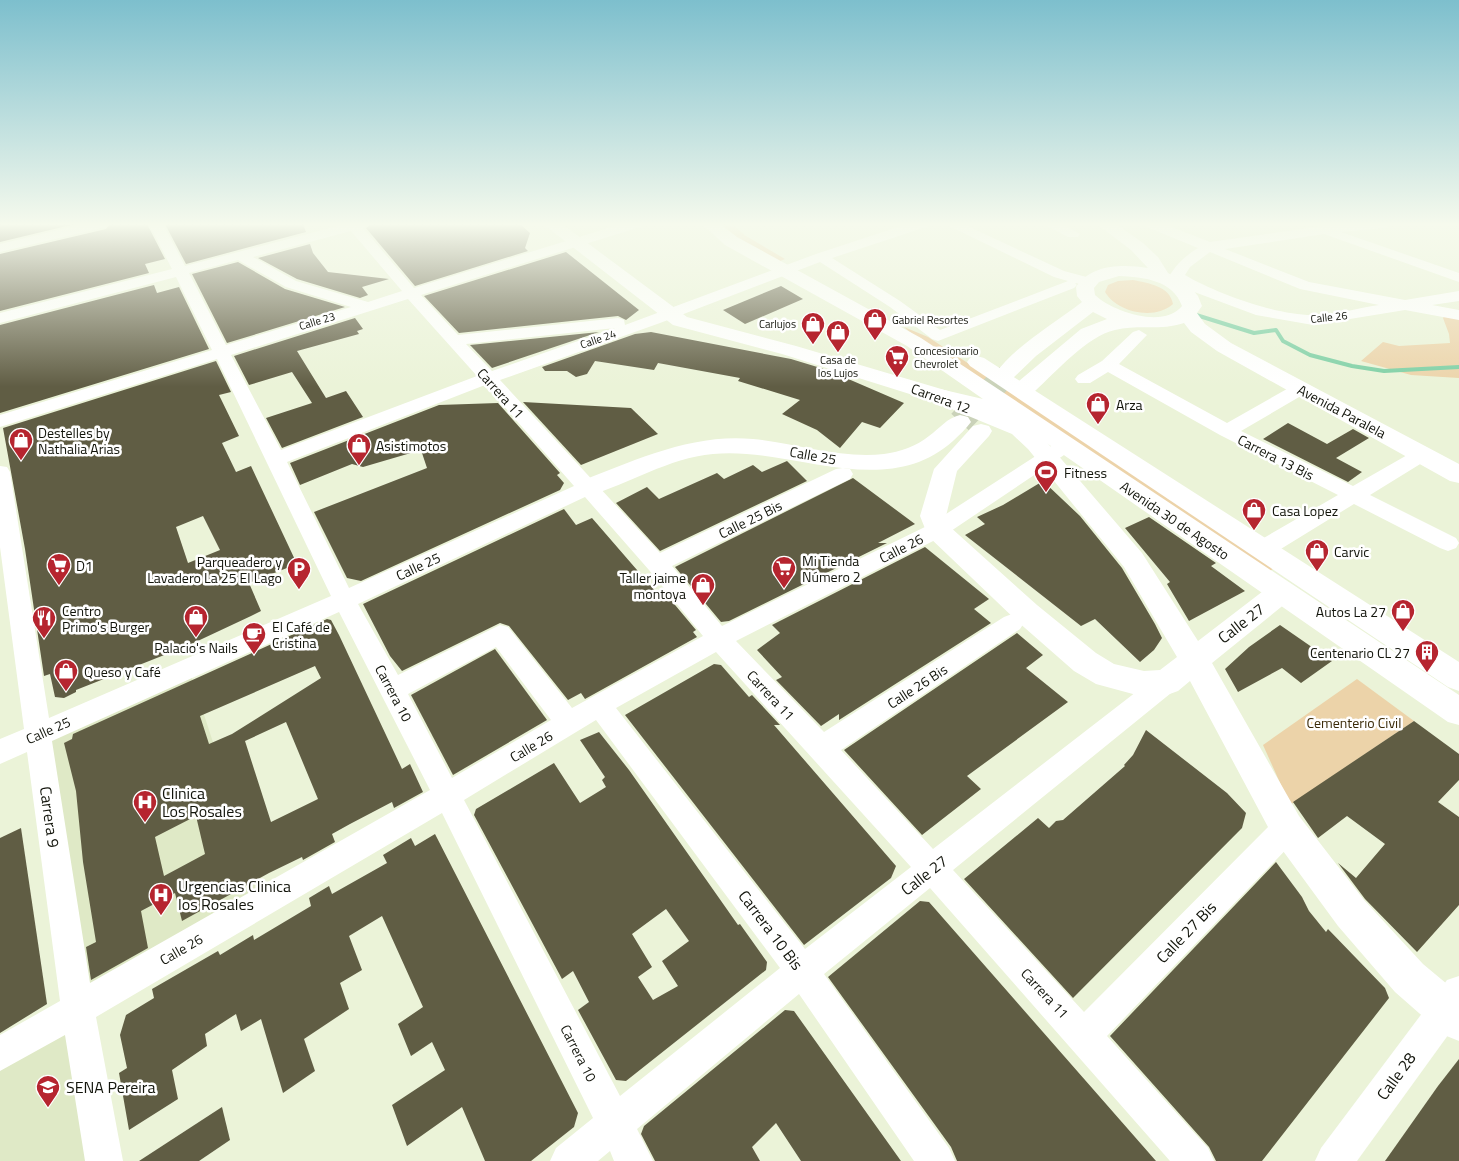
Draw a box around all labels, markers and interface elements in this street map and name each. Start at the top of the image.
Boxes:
shop icon: Gabriel Resortes [862,307,888,341]
street label: Calle 26 [1310,307,1348,327]
street label: Calle 23 [297,308,337,334]
shop icon: Carlujos [800,311,826,345]
place label: Gabriel Resortes [892,312,968,328]
place label: Carlujos [759,316,796,332]
shop icon: Casa de los Lujos [825,319,851,353]
street label: Calle 24 [578,325,618,353]
place label: Concesionario Chevrolet [914,343,979,372]
supermarket icon: Concesionario Chevrolet [884,344,910,378]
place label: Casa de los Lujos [818,352,858,381]
street label: Carrera 11 [472,363,530,423]
street label: Carrera 12 [908,378,974,418]
street label: Avenida Paralela [1294,379,1390,443]
shop icon: Arza [1085,391,1111,425]
place label: Arza [1116,394,1143,415]
place label: Destelles by Nathalia Arias [38,422,120,459]
shop icon: Destelles by Nathalia Arias [8,427,34,461]
street label: Carrera 13 Bis [1234,429,1318,485]
shop icon: Asistimotos [346,432,372,466]
place label: Asistimotos [376,435,446,456]
street label: Calle 25 [788,441,838,469]
sports icon: Fitness [1033,459,1059,493]
place label: Fitness [1064,462,1107,483]
street label: Avenida 30 de Agosto [1116,476,1234,564]
street label: Calle 25 Bis [715,495,785,543]
shop icon: Casa Lopez [1241,497,1267,531]
place label: Casa Lopez [1272,500,1338,521]
street label: Calle 26 [875,528,927,568]
shop icon: Carvic [1304,538,1330,572]
place label: Carvic [1334,541,1369,562]
street label: Calle 25 [392,547,444,585]
place label: Mi Tienda Número 2 [802,550,861,587]
place label: Parqueadero y Lavadero La 25 El Lago [147,551,282,588]
supermarket icon: D1 [46,552,72,586]
place label: D1 [76,555,93,576]
supermarket icon: Mi Tienda Número 2 [771,555,797,589]
parking icon: Parqueadero y Lavadero La 25 El Lago [286,556,312,590]
place label: Taller jaime montoya [619,567,686,604]
shop icon: Taller jaime montoya [690,572,716,606]
street label: Calle 27 [1212,597,1270,649]
shop icon: Autos La 27 [1390,598,1416,632]
place label: Centro Primo's Burger [62,600,150,637]
place label: Autos La 27 [1316,601,1386,622]
shop icon: Palacio's Nails [183,604,209,638]
restaurant icon: Centro Primo's Burger [31,605,57,639]
place label: El Café de Cristina [272,616,330,653]
cafe icon: El Café de Cristina [241,621,267,655]
place label: Palacio's Nails [154,637,238,658]
building icon: Centenario CL 27 [1414,639,1440,673]
place label: Centenario CL 27 [1310,642,1410,663]
shop icon: Queso y Café [53,658,79,692]
street label: Calle 26 Bis [883,659,951,713]
place label: Queso y Café [84,661,161,682]
street label: Carrera 10 [370,661,418,725]
street label: Carrera 11 [742,665,800,725]
street label: Calle 25 [22,711,74,749]
park label: Cementerio Civil [1307,712,1401,733]
street label: Calle 26 [505,725,557,767]
place label: Clinica Los Rosales [162,781,242,823]
street label: Carrera 9 [34,785,66,849]
hospital icon: Clinica Los Rosales [132,789,158,823]
street label: Calle 27 [895,849,953,901]
place label: Urgencias Clinica los Rosales [178,874,291,916]
hospital icon: Urgencias Clinica los Rosales [148,882,174,916]
street label: Carrera 10 Bis [733,885,809,975]
street label: Calle 27 Bis [1150,896,1222,968]
street label: Calle 26 [155,928,207,970]
street label: Carrera 11 [1016,963,1074,1023]
street label: Carrera 10 [556,1021,602,1085]
street label: Calle 28 [1371,1047,1421,1105]
school or university icon: SENA Pereira [35,1074,61,1108]
place label: SENA Pereira [66,1075,155,1099]

